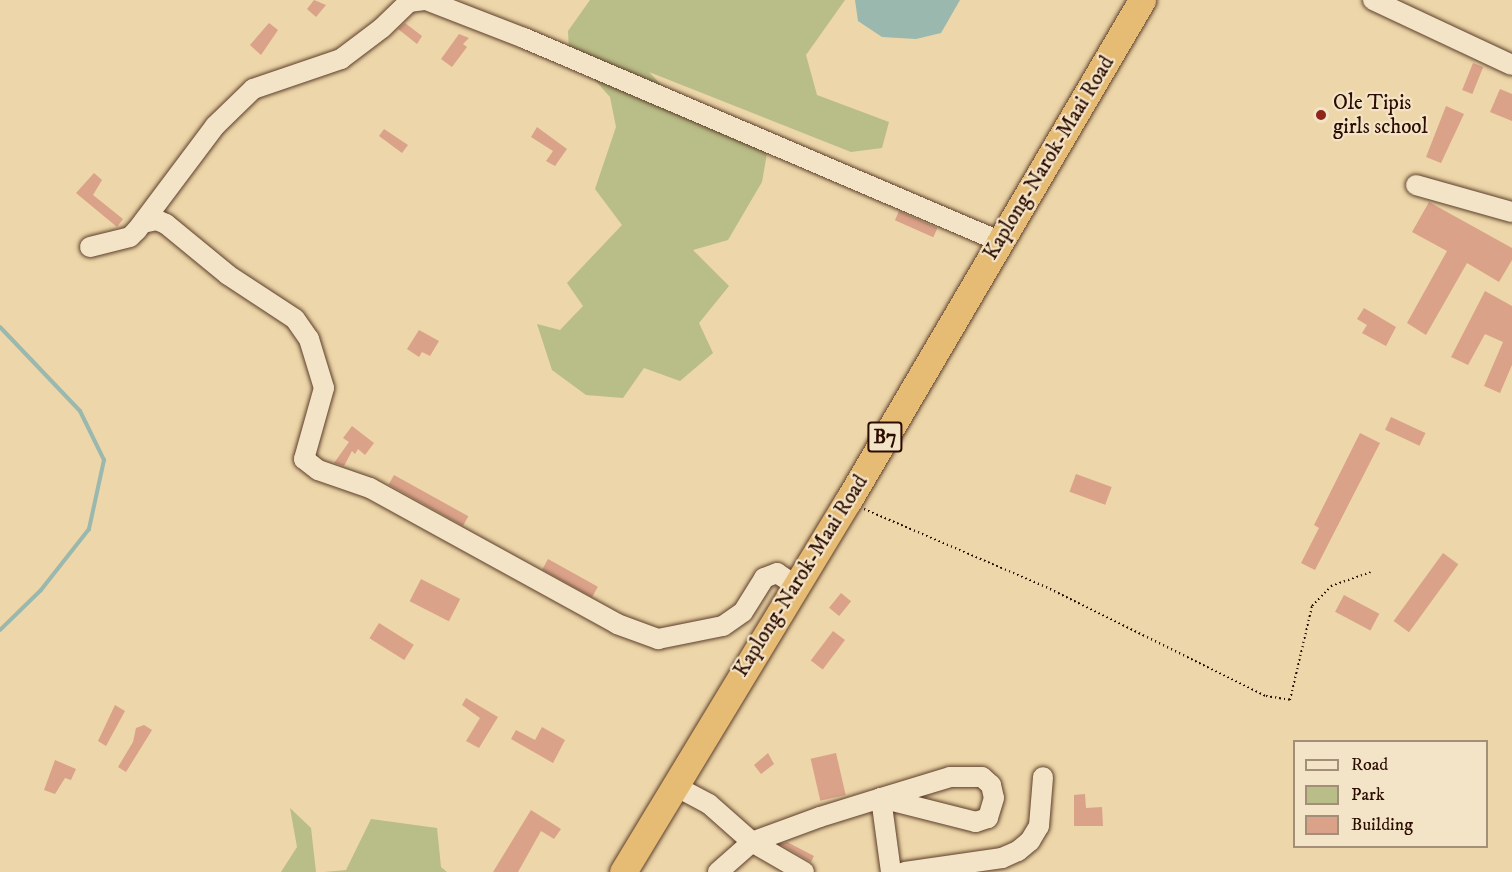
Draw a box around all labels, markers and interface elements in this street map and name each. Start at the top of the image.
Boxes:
street label: Kaplong-Narok-Maai Road [978,52,1120,264]
place label: Ole Tipis girls school [1333,90,1428,140]
marker: Ole Tipis girls school [1314,108,1328,122]
road number: B7 [867,420,903,454]
street label: Kaplong-Narok-Maai Road [729,470,873,682]
legend [1293,740,1488,848]
text: Road [1351,754,1388,776]
text: Park [1351,784,1385,806]
text: Building [1351,814,1413,836]

